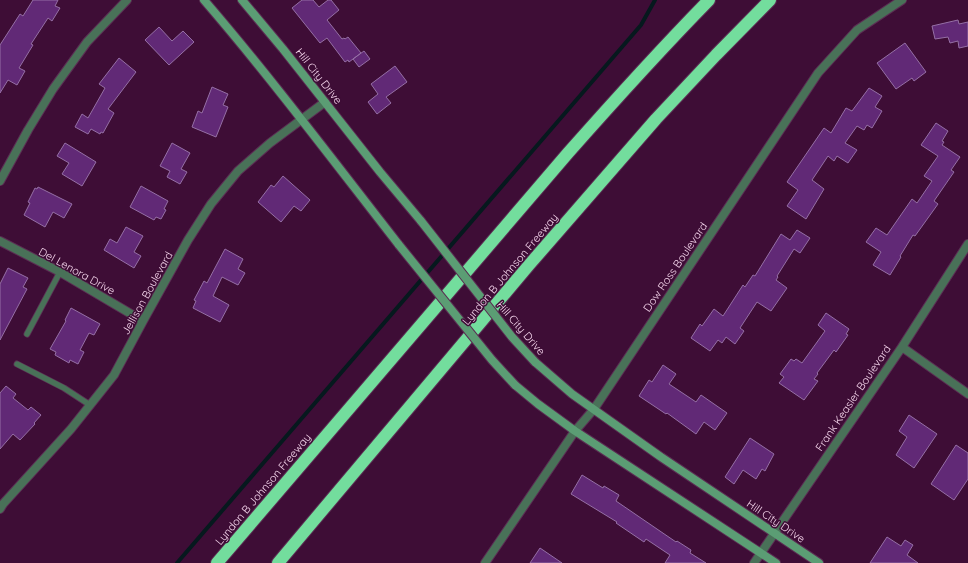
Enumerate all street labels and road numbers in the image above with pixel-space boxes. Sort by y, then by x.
street label: Hill City Drive [293,45,345,107]
street label: Lyndon B Johnson Freeway [459,210,561,328]
street label: Dow Ross Boulevard [640,220,710,314]
street label: Del Lenora Drive [36,244,118,298]
street label: Jellison Boulevard [118,249,176,337]
street label: Hill City Drive [494,298,548,358]
street label: Frank Keasler Boulevard [812,342,894,454]
street label: Lyndon B Johnson Freeway [212,430,314,548]
street label: Hill City Drive [744,496,808,546]

